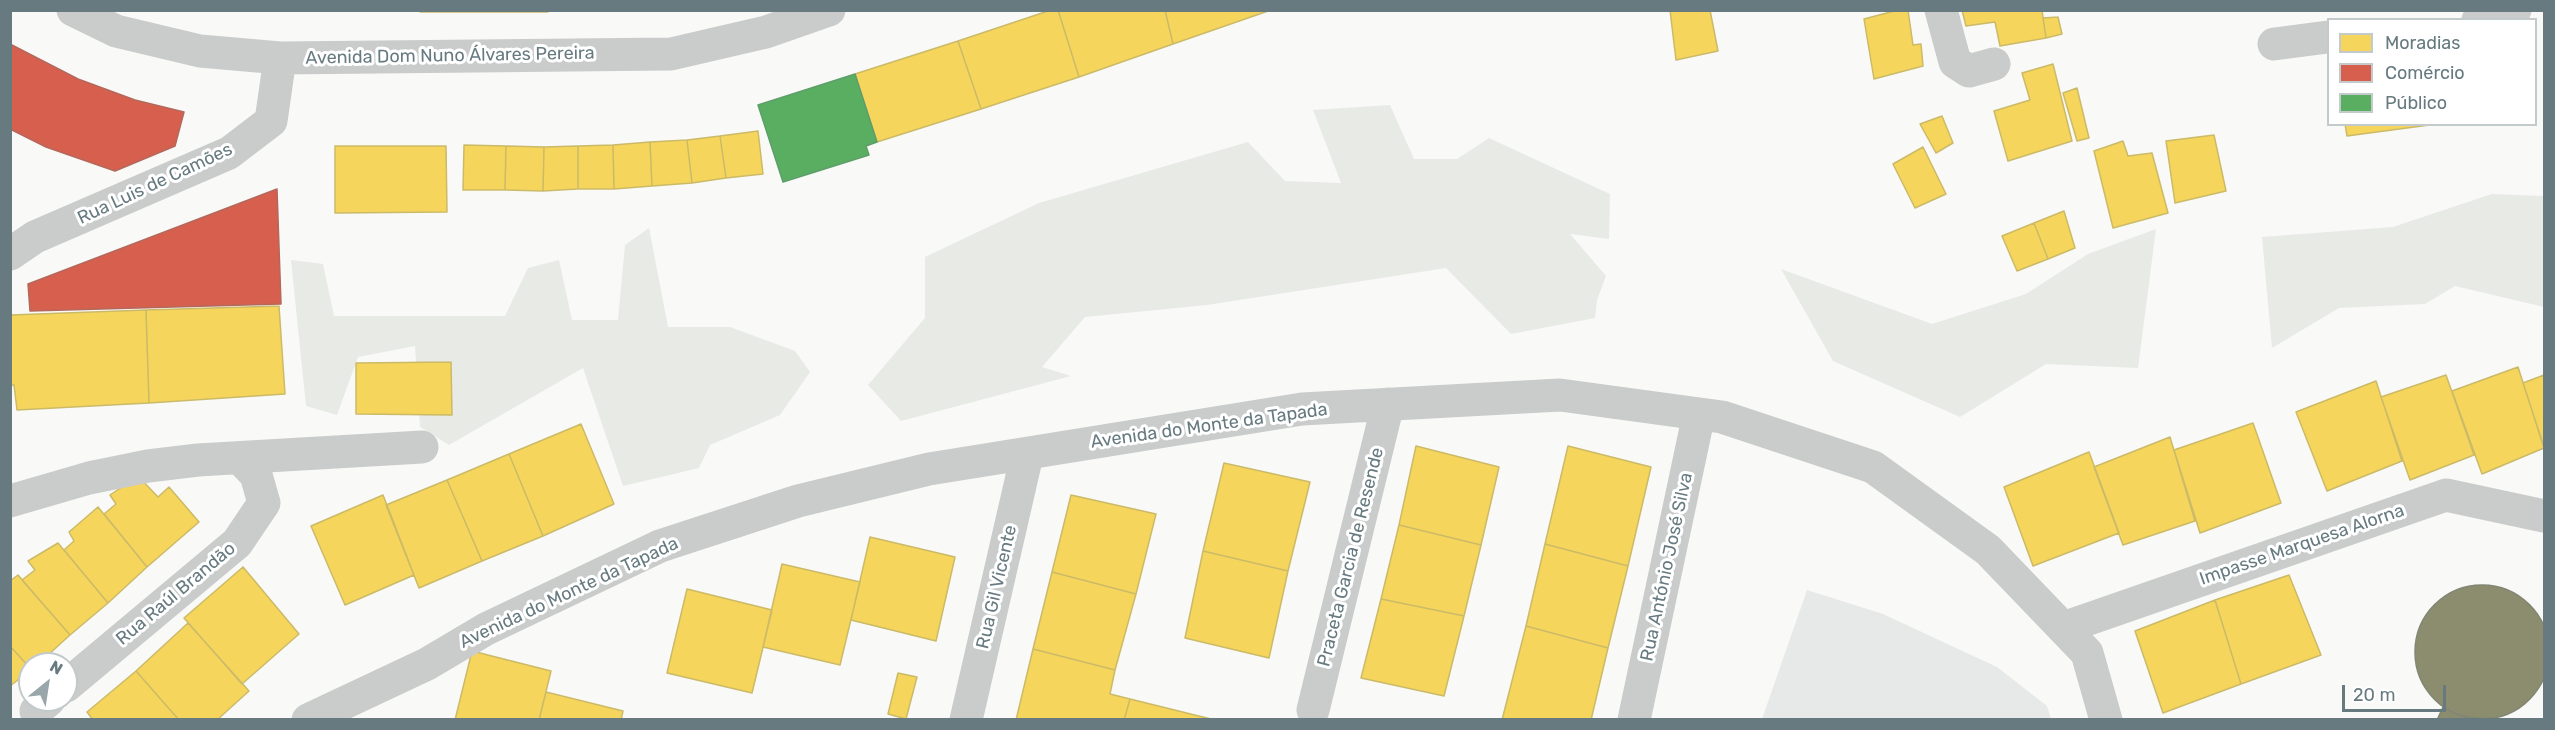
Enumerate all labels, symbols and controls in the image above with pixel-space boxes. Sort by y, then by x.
legend [2327,18,2537,126]
text: Moradias [2385,32,2460,54]
street label: Avenida Dom Nuno Álvares Pereira [305,43,595,69]
text: Comércio [2385,62,2465,84]
text: Público [2385,92,2447,114]
street label: Rua Luis de Camões [74,139,236,229]
street label: Avenida do Monte da Tapada [1089,399,1329,453]
street label: Praceta Garcia de Resende [1313,445,1389,669]
street label: Rua António José Silva [1636,471,1698,663]
street label: Impasse Marquesa Alorna [2197,500,2407,590]
street label: Rua Gil Vicente [972,523,1022,651]
street label: Avenida do Monte da Tapada [456,533,682,653]
street label: Rua Raúl Brandão [112,538,240,650]
north arrow [18,652,78,712]
text: N [47,657,66,679]
scale bar [2345,673,2448,711]
text: 20 m [2353,684,2395,706]

